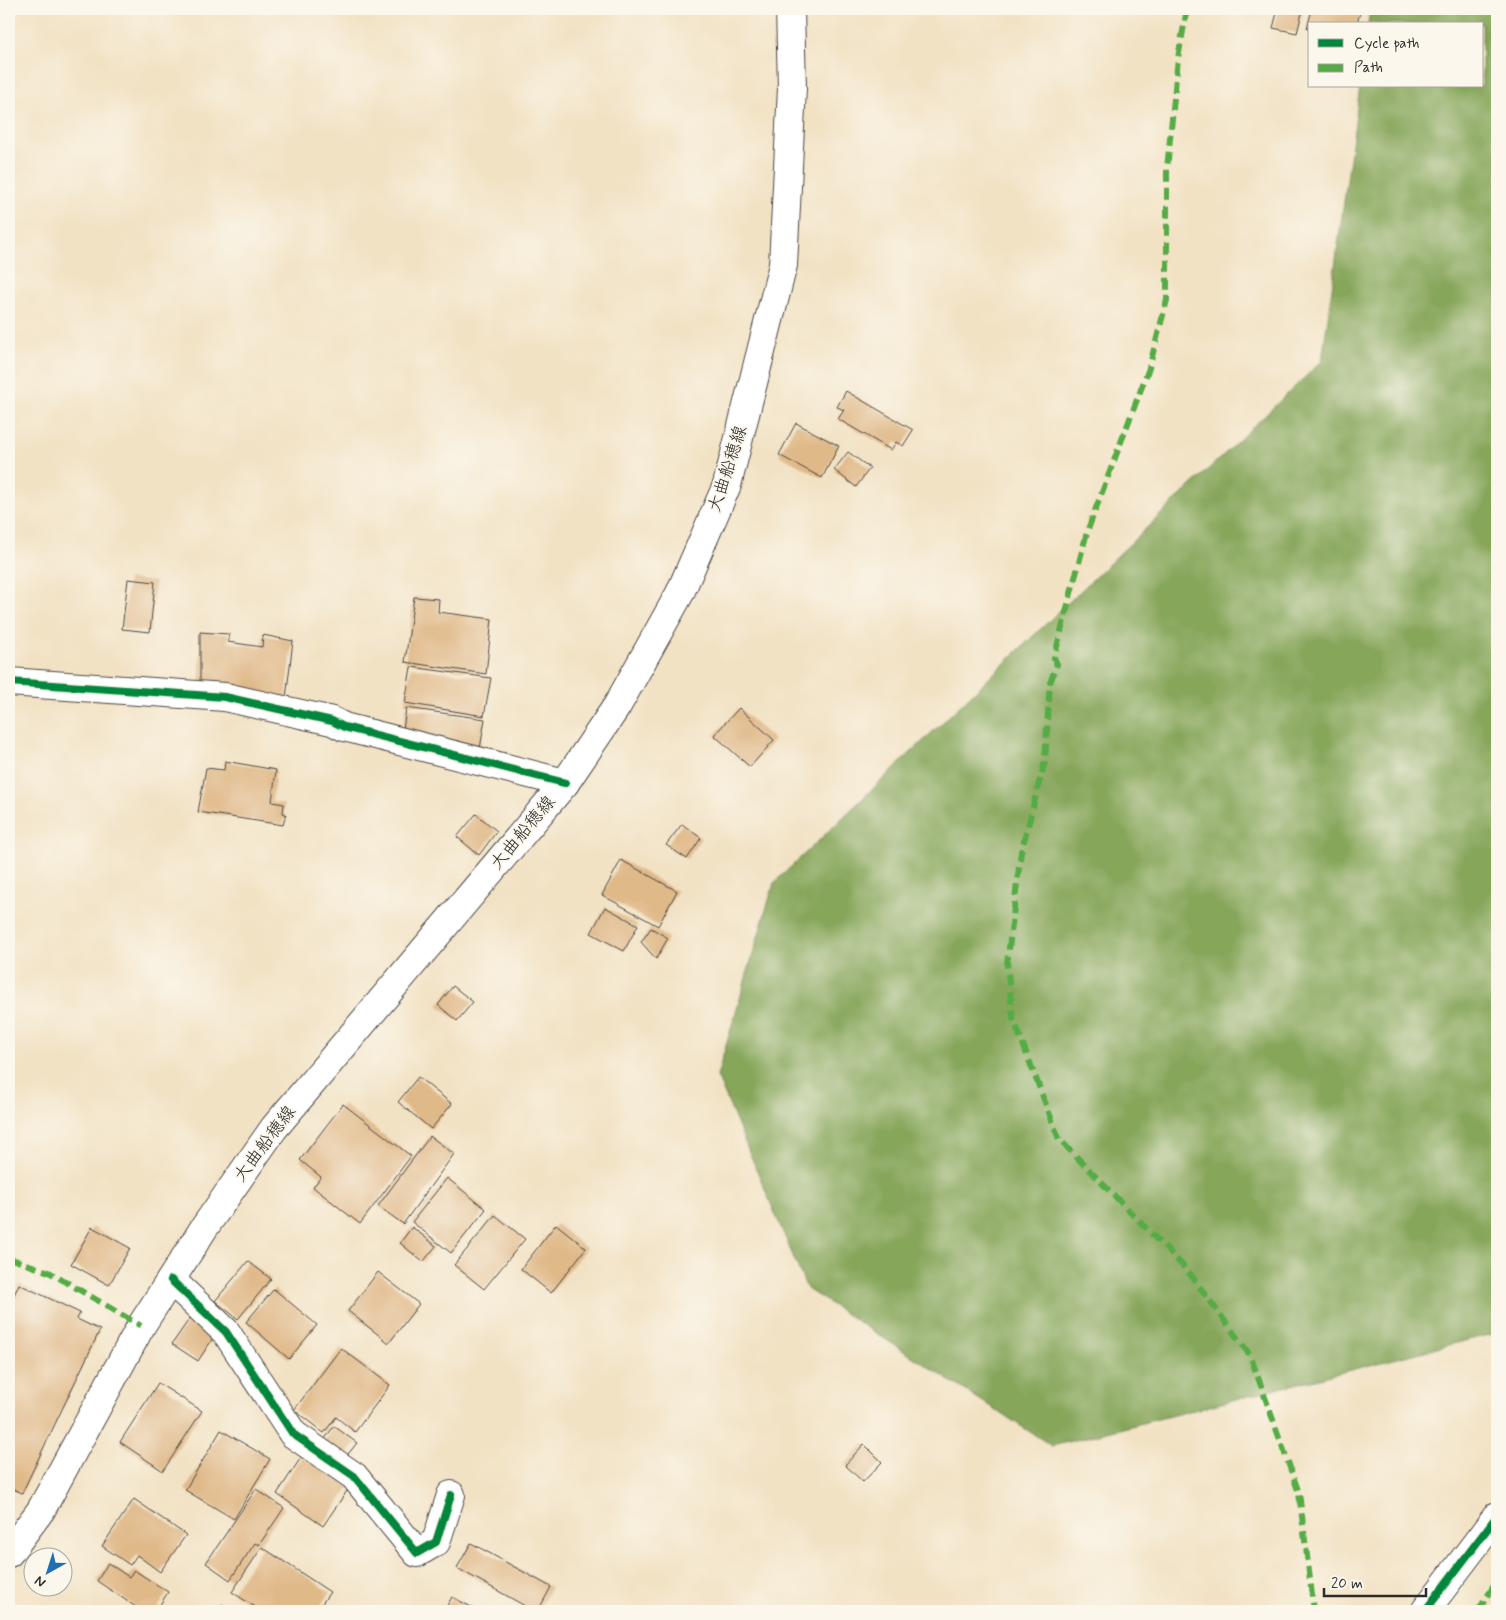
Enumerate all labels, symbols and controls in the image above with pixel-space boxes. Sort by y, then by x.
legend [1308,22,1484,88]
text: Cycle path [1354,34,1419,54]
text: Path [1354,58,1383,78]
street label: 大曲船穂線 [703,422,753,516]
street label: 大曲船穂線 [485,791,561,875]
street label: 大曲船穂線 [228,1101,302,1187]
north arrow [22,1548,72,1598]
scale bar [1324,1565,1426,1597]
text: N [31,1571,50,1591]
text: 20 m [1331,1574,1363,1594]

